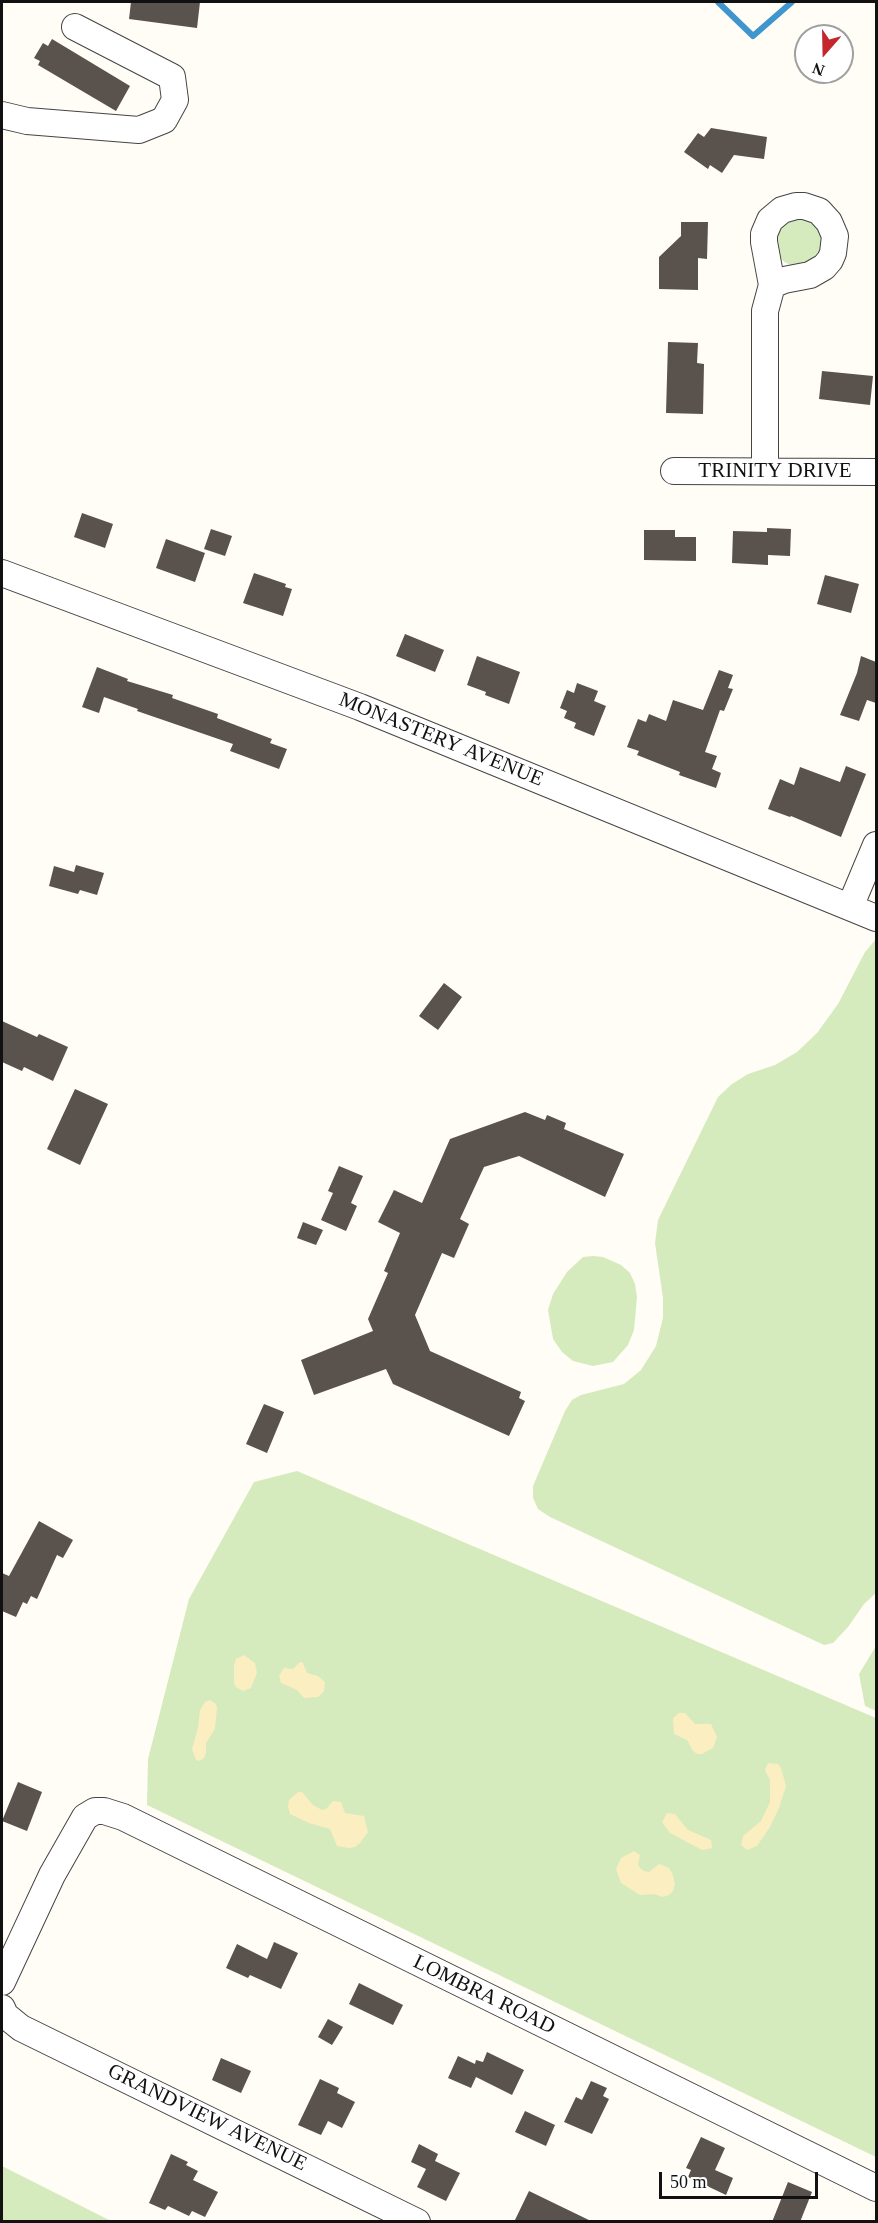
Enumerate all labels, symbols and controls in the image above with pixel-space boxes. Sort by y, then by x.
north arrow [794,24,854,84]
text: N [810,60,827,79]
street label: TRINITY DRIVE [698,458,852,484]
street label: MONASTERY AVENUE [335,687,547,793]
street label: LOMBRA ROAD [409,1950,559,2040]
street label: GRANDVIEW AVENUE [103,2059,311,2177]
scale bar [662,2160,821,2198]
text: 50 m [670,2172,707,2192]

